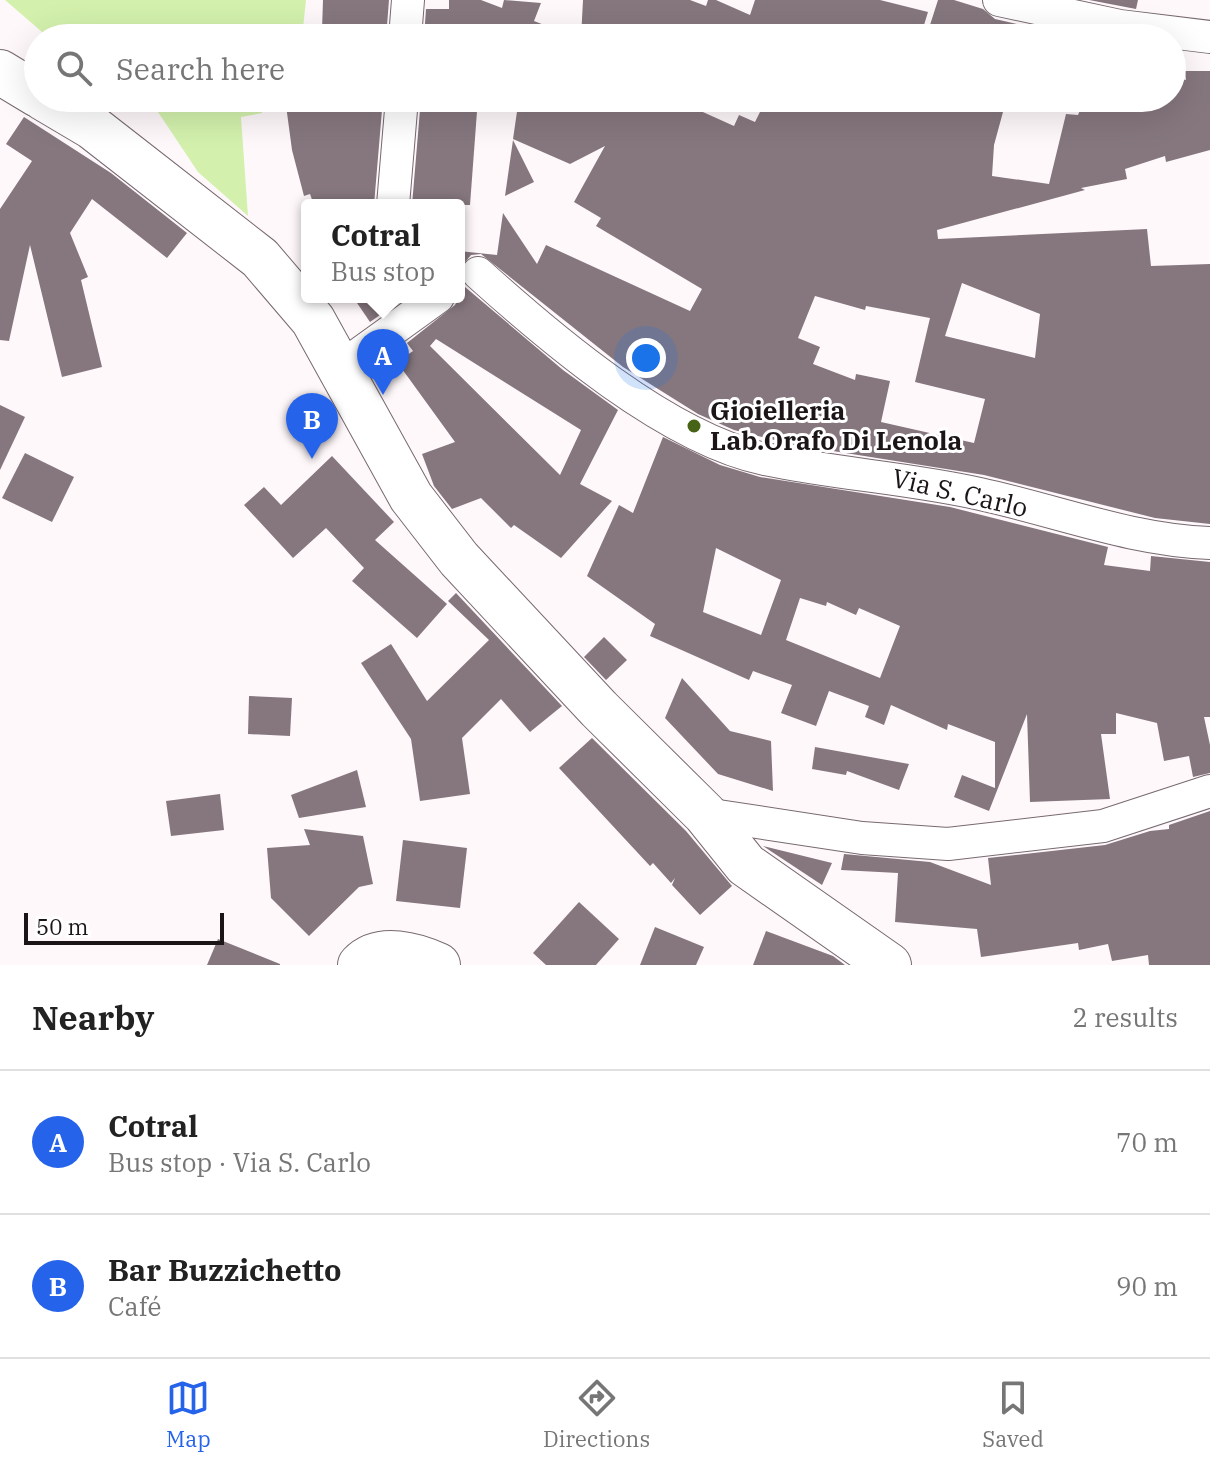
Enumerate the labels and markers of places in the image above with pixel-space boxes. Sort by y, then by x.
pin: A [357,329,409,395]
pin: B [286,393,338,459]
place label: Gioielleria Lab.Orafo Di Lenola [710,393,962,457]
marker: Gioielleria Lab.Orafo Di Lenola [685,417,703,435]

